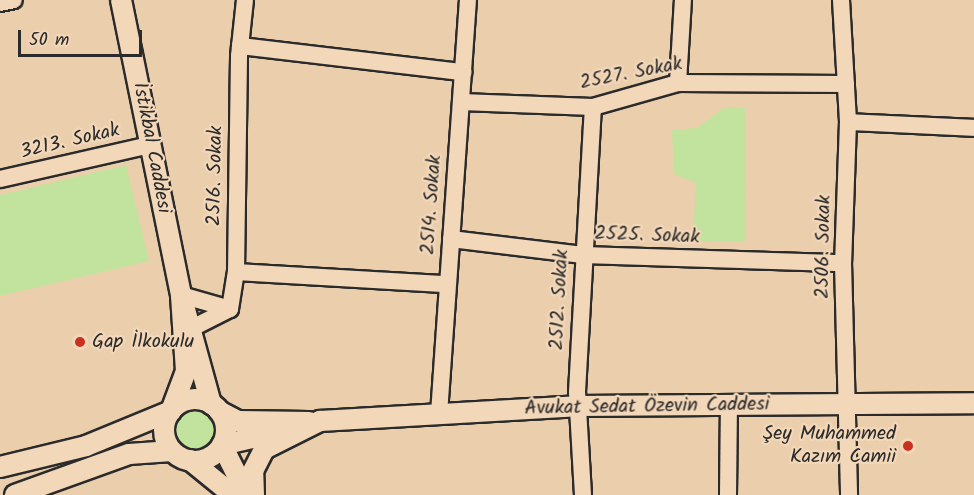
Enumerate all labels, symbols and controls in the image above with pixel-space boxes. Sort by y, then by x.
scale bar [21,18,146,56]
text: 50 m [29,26,69,55]
street label: 2527. Sokak [578,52,684,96]
street label: İstikbal Caddesi [127,80,175,216]
street label: 3213. Sokak [18,119,122,165]
street label: 2516. Sokak [203,126,229,226]
street label: 2514. Sokak [417,154,447,256]
street label: 2506. Sokak [811,195,837,299]
street label: 2525. Sokak [594,222,700,250]
street label: 2512. Sokak [545,249,575,351]
place label: Gap İlkokulu [92,330,194,354]
marker: Gap İlkokulu [73,335,87,349]
street label: Avukat Sedat Özevin Caddesi [524,393,770,421]
place label: Şey Muhammed Kazım Camii [763,422,896,469]
marker: Şey Muhammed Kazım Camii [901,439,915,453]

